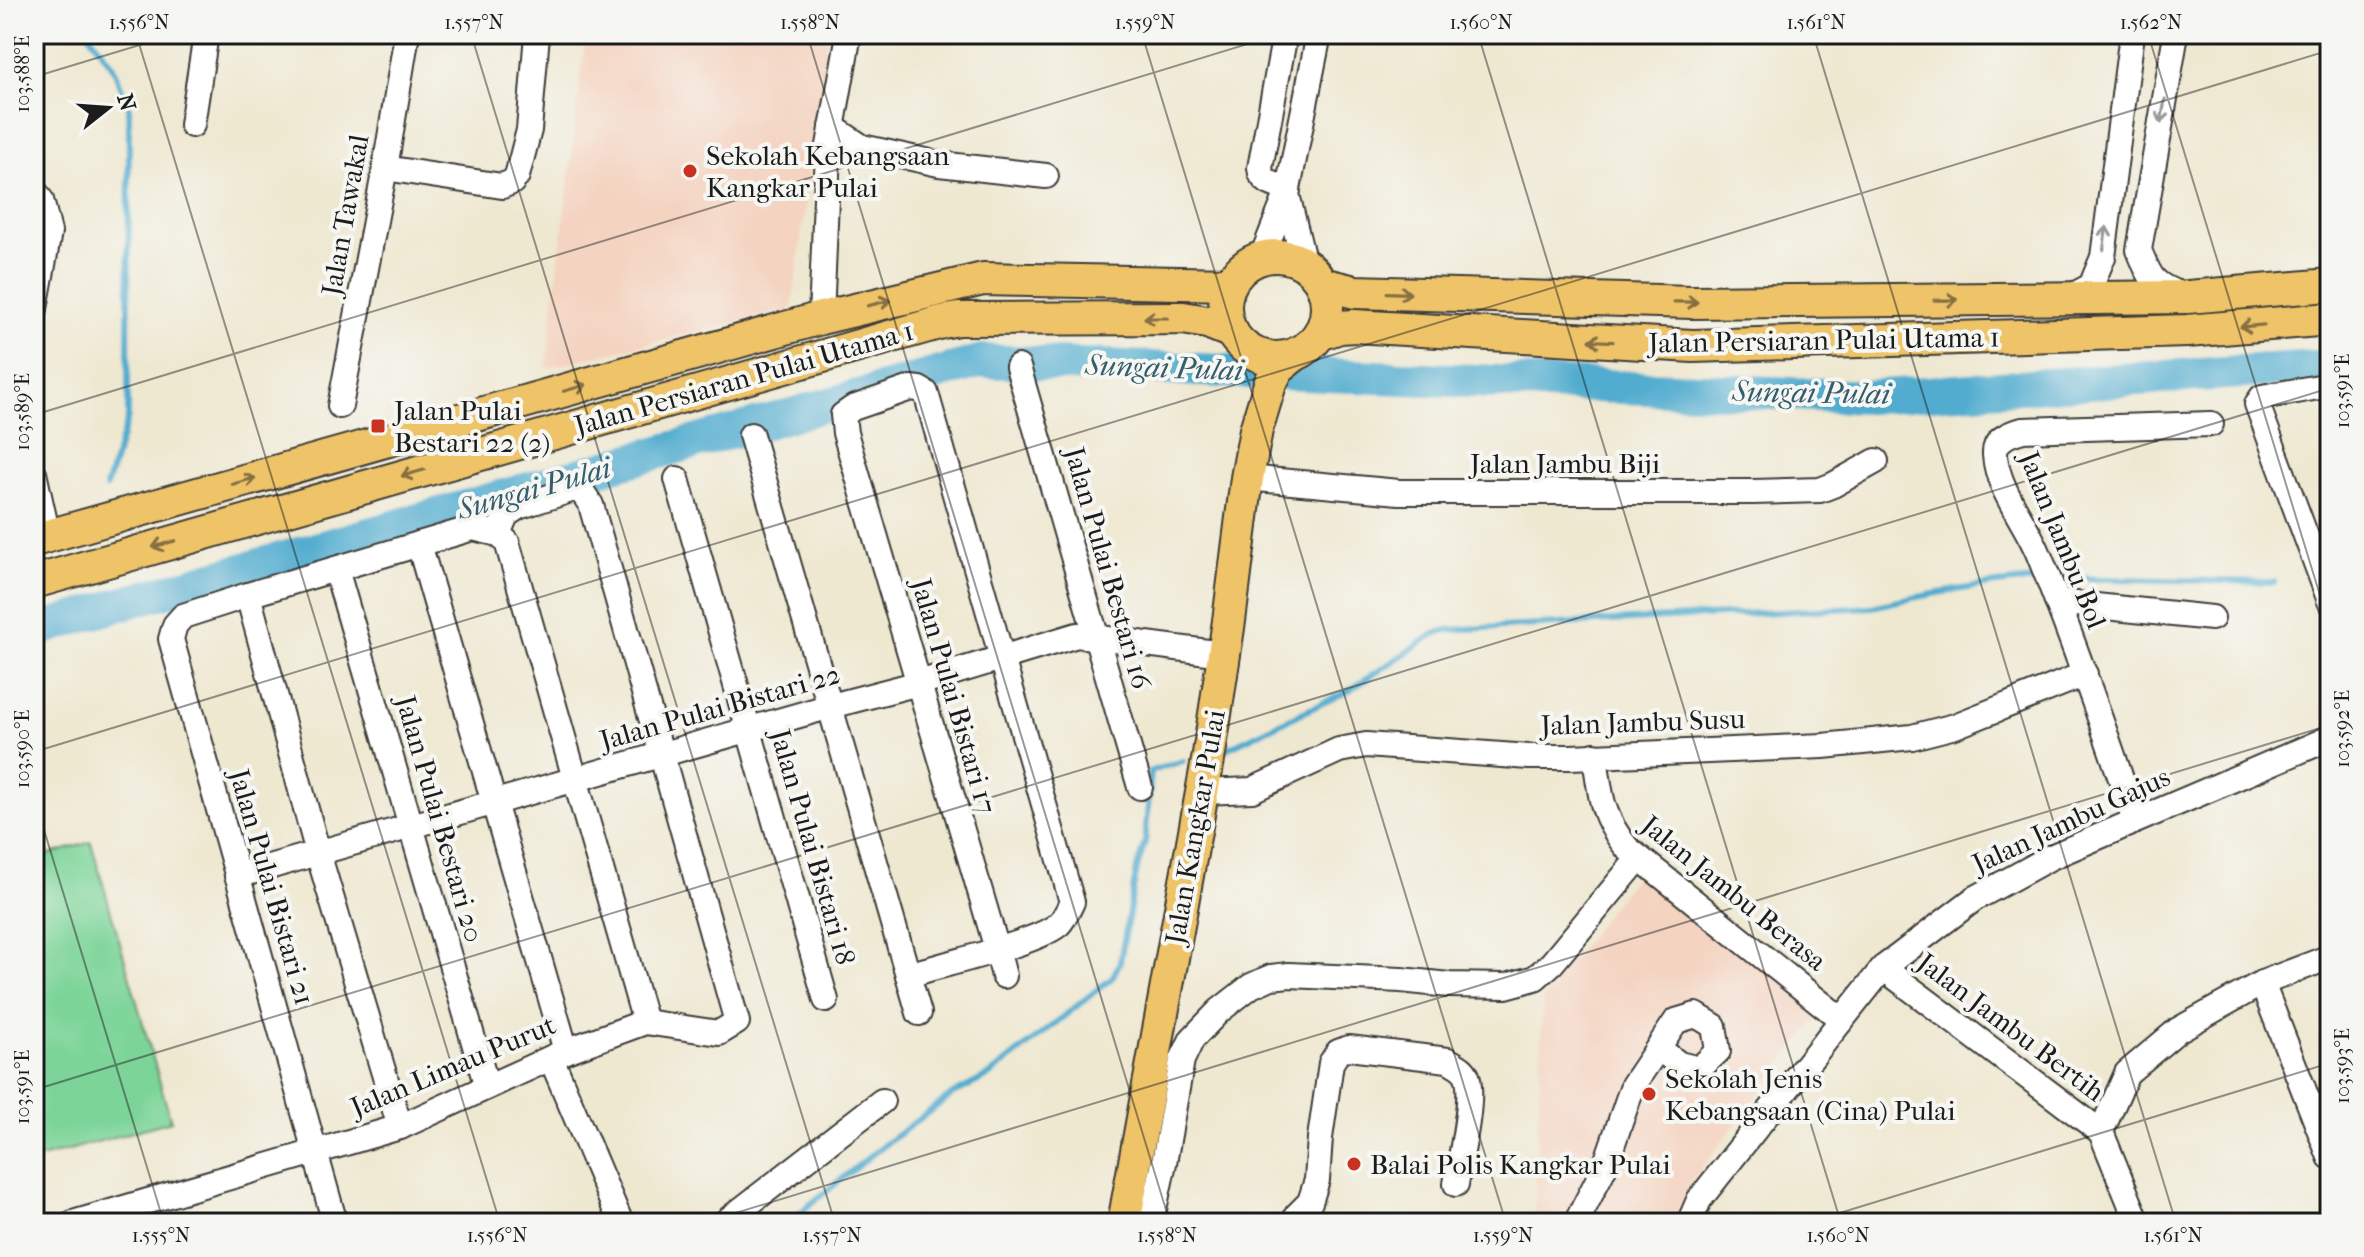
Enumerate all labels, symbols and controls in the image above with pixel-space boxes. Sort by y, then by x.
text: 1.556°N [109,11,169,34]
text: 1.557°N [444,11,504,34]
text: 1.558°N [780,11,840,34]
text: 1.559°N [1115,11,1175,34]
text: 1.560°N [1449,11,1513,34]
text: 1.561°N [1786,11,1846,34]
text: 1.562°N [2120,11,2182,34]
text: 103.588°E [11,35,34,113]
north arrow [68,68,148,148]
text: N [111,91,141,115]
one-way arrow [2154,98,2169,123]
street label: Jalan Tawakal [314,132,375,300]
place label: Sekolah Kebangsaan Kangkar Pulai [706,139,950,204]
marker: Sekolah Kebangsaan Kangkar Pulai [681,162,699,180]
one-way arrow [2098,225,2113,252]
one-way arrow [1385,286,1412,301]
one-way arrow [1932,292,1959,308]
one-way arrow [1672,294,1699,310]
one-way arrow [866,295,892,310]
one-way arrow [1143,310,1170,326]
street label: Jalan Persiaran Pulai Utama 1 [569,314,917,443]
one-way arrow [2239,318,2266,333]
street label: Jalan Persiaran Pulai Utama 1 [1646,320,2000,360]
one-way arrow [1588,333,1615,348]
water label: Sungai Pulai [1083,348,1246,388]
text: 103.591°E [2331,353,2354,429]
text: 103.589°E [11,373,34,451]
water label: Sungai Pulai [1731,374,1893,412]
one-way arrow [561,380,587,395]
place label: Jalan Pulai Bestari 22 (2) [392,394,550,459]
marker: Jalan Pulai Bestari 22 (2) [369,417,387,435]
street label: Jalan Pulai Bestari 16 [1057,441,1159,694]
street label: Jalan Jambu Bol [2012,445,2114,634]
street label: Jalan Jambu Biji [1468,447,1660,480]
water label: Sungai Pulai [452,450,617,528]
one-way arrow [401,466,427,481]
one-way arrow [230,473,256,488]
one-way arrow [151,538,177,553]
street label: Jalan Pulai Bistari 17 [904,573,1003,817]
street label: Jalan Pulai Bistari 22 [594,657,844,758]
street label: Jalan Pulai Bestari 20 [388,690,491,946]
text: 103.592°E [2331,690,2354,768]
street label: Jalan Jambu Susu [1538,702,1746,742]
street label: Jalan Kangkar Pulai [1158,707,1232,949]
text: 103.590°E [11,710,34,788]
street label: Jalan Pulai Bistari 18 [763,723,862,969]
street label: Jalan Jambu Gajus [1965,760,2175,881]
street label: Jalan Pulai Bistari 21 [222,763,321,1009]
street label: Jalan Jambu Berasa [1633,807,1834,978]
street label: Jalan Jambu Bertih [1909,945,2112,1108]
street label: Jalan Limau Purut [344,1008,560,1125]
text: 103.593°E [2331,1028,2354,1104]
text: 103.591°E [11,1049,34,1125]
place label: Sekolah Jenis Kebangsaan (Cina) Pulai [1665,1062,1955,1127]
marker: Sekolah Jenis Kebangsaan (Cina) Pulai [1640,1085,1658,1103]
place label: Balai Polis Kangkar Pulai [1370,1148,1670,1181]
marker: Balai Polis Kangkar Pulai [1345,1155,1363,1173]
text: 1.555°N [132,1224,190,1247]
text: 1.556°N [467,1224,527,1247]
text: 1.557°N [802,1224,862,1247]
text: 1.558°N [1137,1224,1197,1247]
text: 1.559°N [1473,1224,1533,1247]
text: 1.560°N [1806,1224,1870,1247]
text: 1.561°N [2143,1224,2203,1247]

